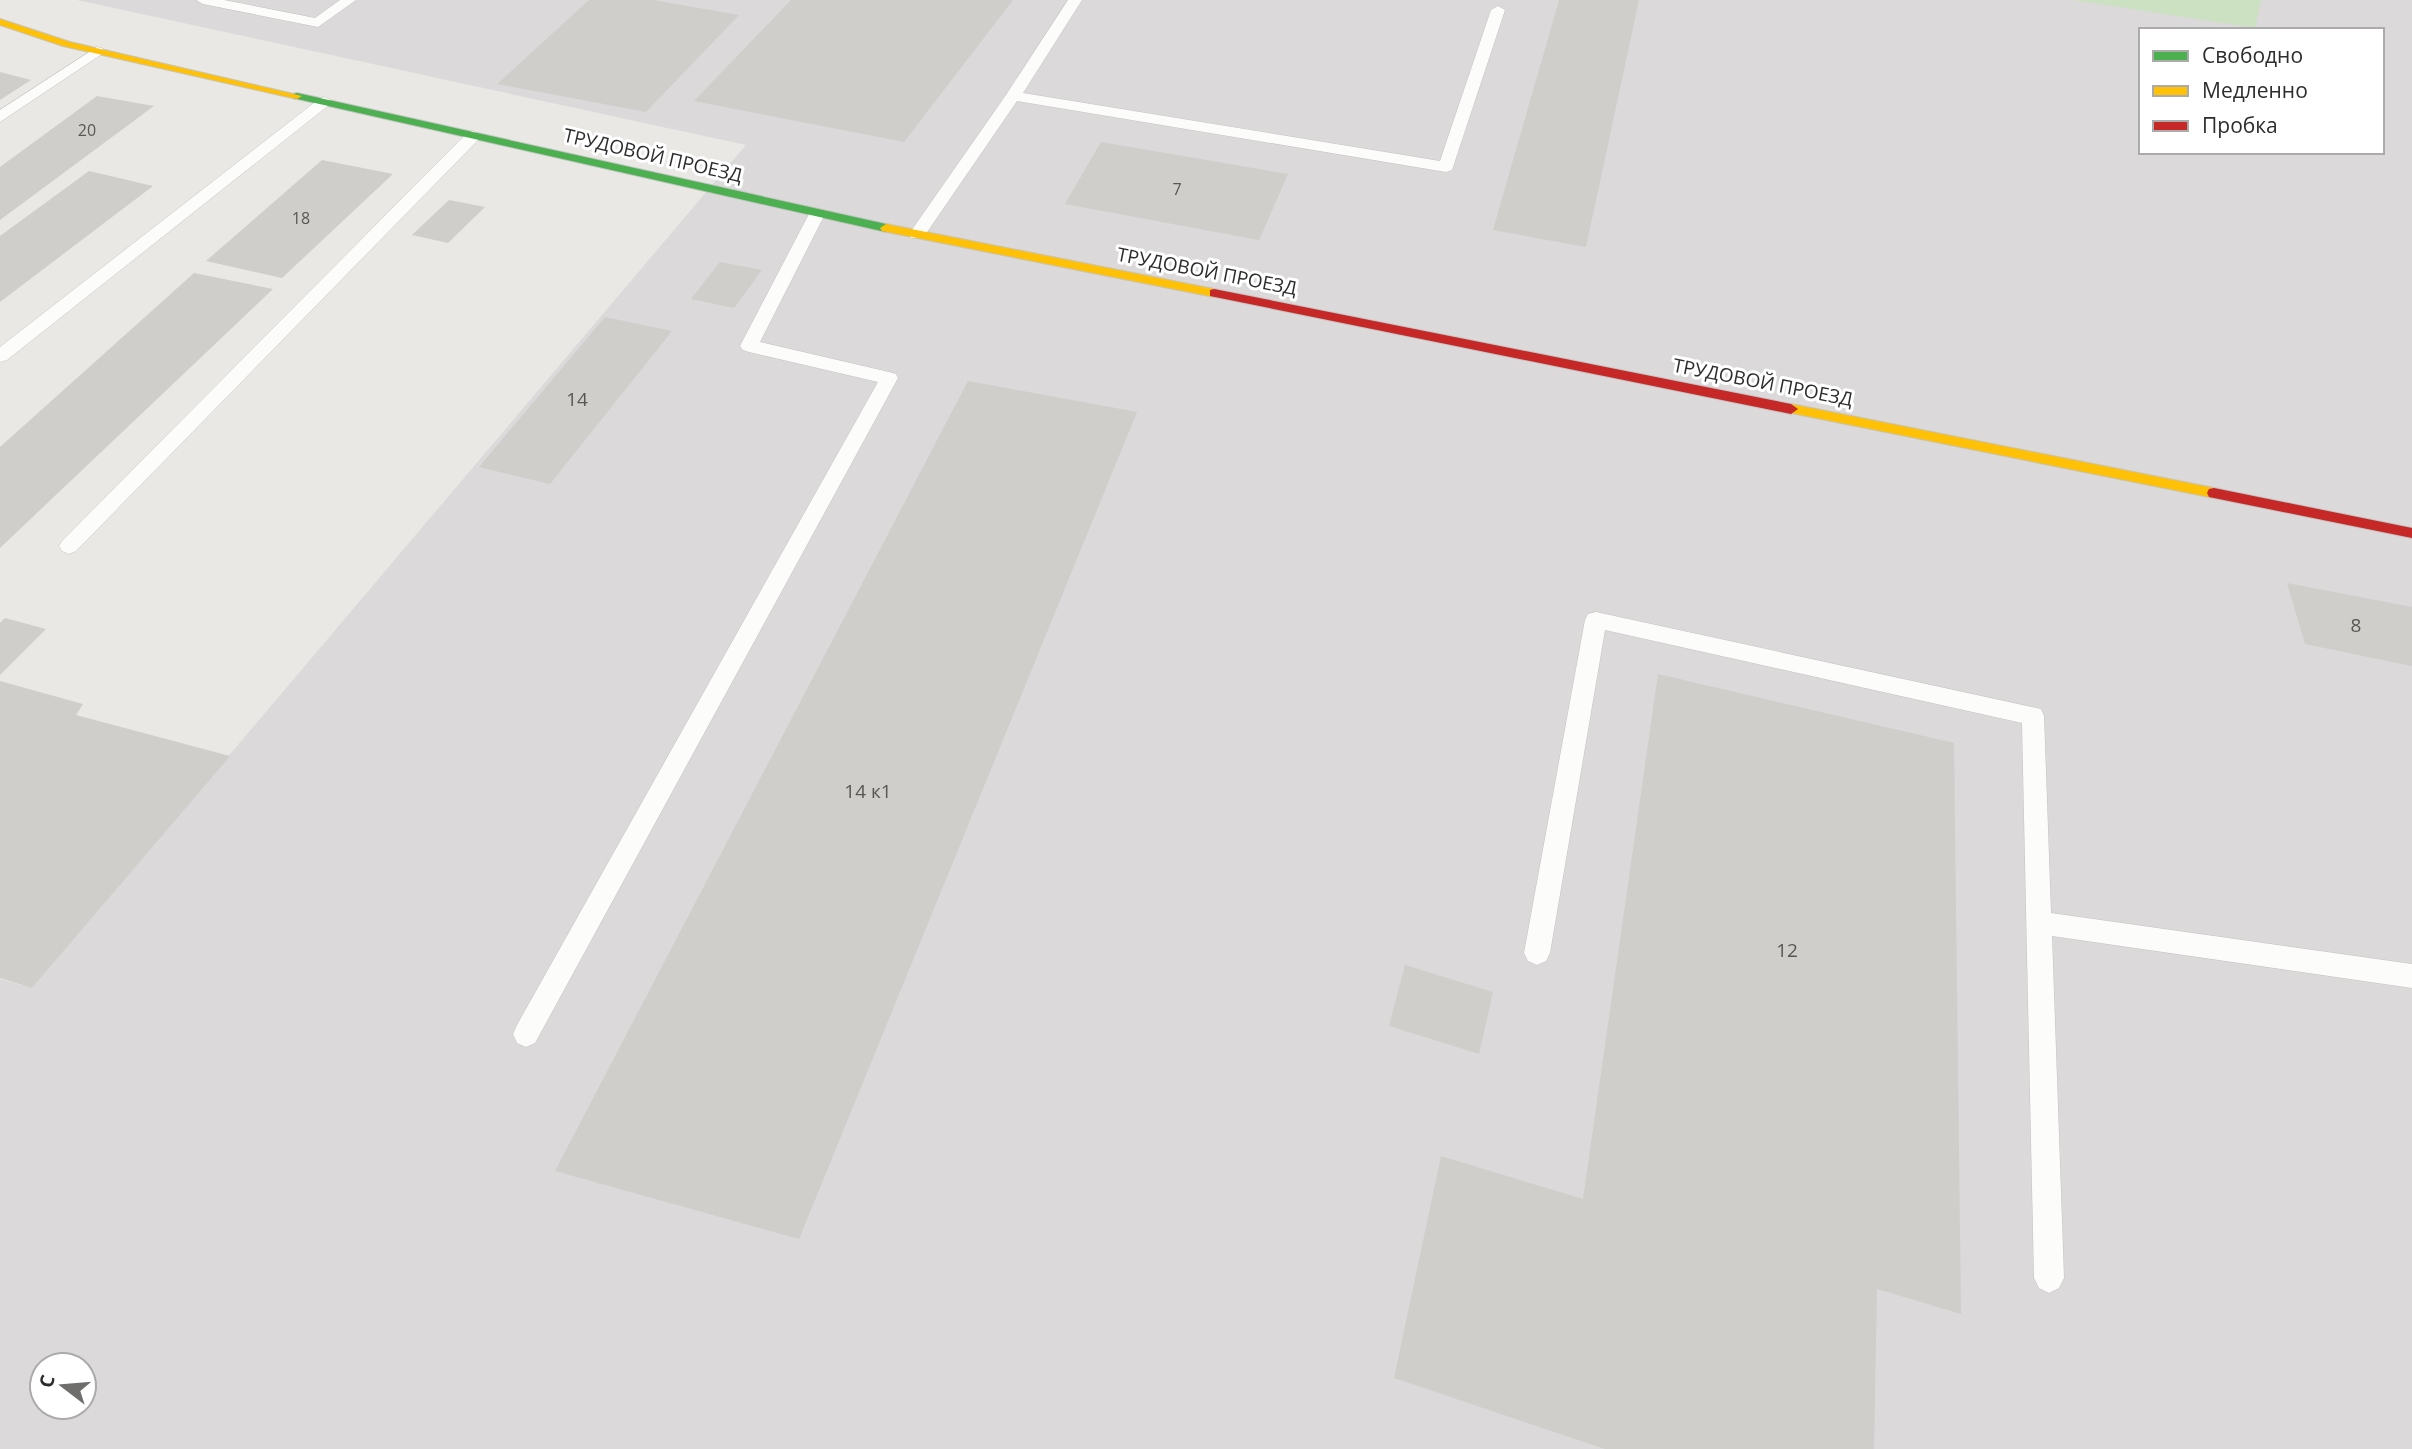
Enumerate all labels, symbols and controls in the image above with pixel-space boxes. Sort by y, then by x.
legend [2139,28,2384,154]
text: Свободно [2202,41,2303,69]
text: Медленно [2202,76,2308,104]
text: Пробка [2202,111,2278,139]
house number: 20 [78,119,96,141]
street label: ТРУДОВОЙ ПРОЕЗД [561,122,745,188]
house number: 7 [1172,178,1182,200]
house number: 18 [292,207,310,229]
street label: ТРУДОВОЙ ПРОЕЗД [1115,241,1299,301]
street label: ТРУДОВОЙ ПРОЕЗД [1671,352,1855,412]
house number: 14 [566,386,588,412]
house number: 8 [2351,612,2361,638]
house number: 14 к1 [844,778,892,804]
house number: 12 [1776,937,1798,963]
north arrow [28,1351,98,1421]
text: С [32,1372,61,1391]

